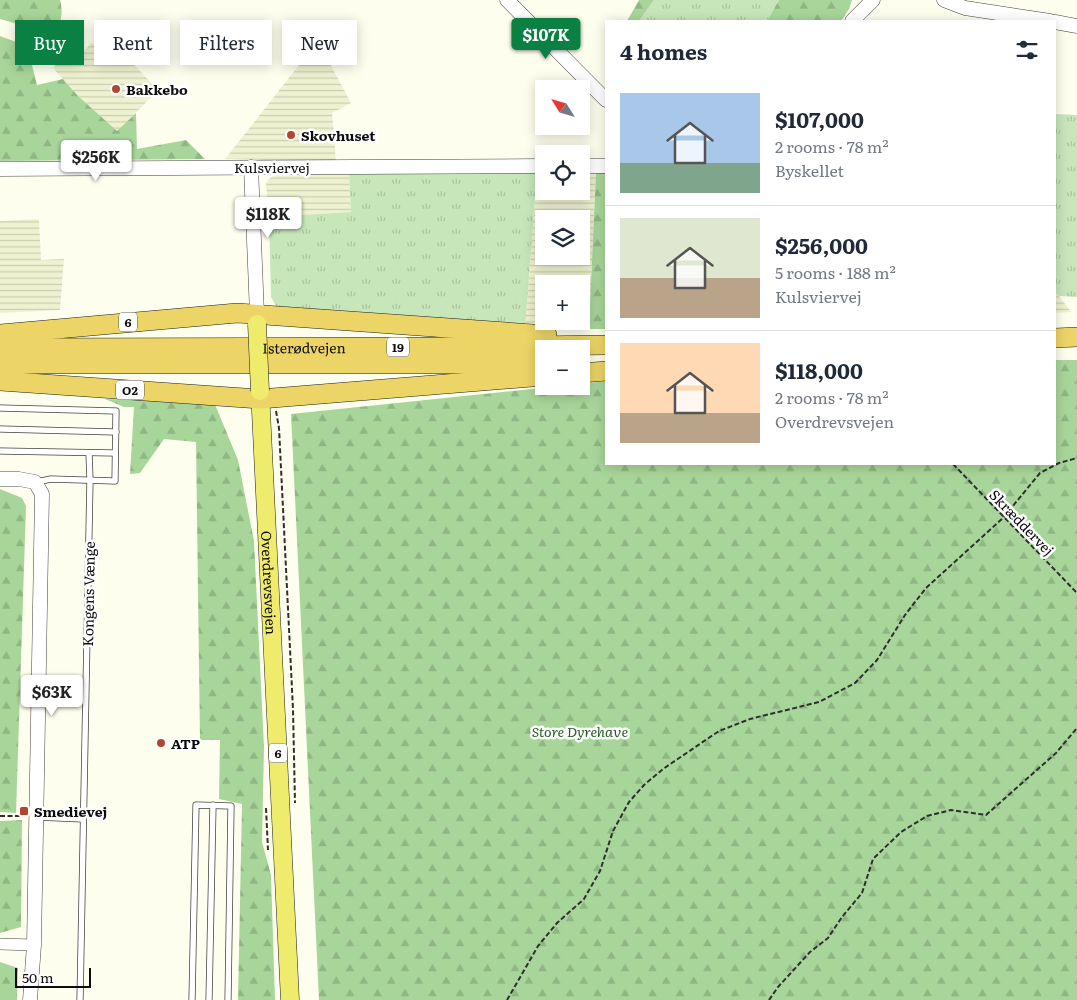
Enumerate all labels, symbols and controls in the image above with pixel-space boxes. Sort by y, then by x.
pin: $107K [511,18,581,60]
chip: Buy [15,20,84,65]
chip: Rent [94,20,170,65]
chip: Filters [180,20,272,65]
chip: New [282,20,357,65]
text: $107K [522,22,570,46]
text: 4 homes [620,35,707,66]
icon: filters [1013,36,1041,64]
place label: Bakkebo [126,79,188,99]
north arrow [535,80,590,135]
map controls [535,80,590,395]
marker: Bakkebo [110,83,122,95]
text: $107,000 [775,103,864,134]
icon: home [660,113,720,173]
place label: Skovhuset [301,125,376,145]
marker: Skovhuset [285,129,297,141]
text: 2 rooms · 78 m² [775,134,889,158]
pin: $256K [61,140,131,182]
text: $256K [72,144,120,168]
button: locate [535,145,590,200]
street label: Kulsviervej [234,157,310,177]
text: Byskellet [775,158,844,182]
pin: $118K [233,196,303,239]
text: $118K [246,201,290,225]
button: layers [535,210,590,265]
text: $256,000 [775,229,868,260]
icon: home [660,238,720,298]
text: 5 rooms · 188 m² [775,260,896,284]
button: + [535,275,590,330]
text: Kulsviervej [775,284,862,308]
road number: 6 [119,313,137,332]
street label: Isterødvejen [262,337,346,357]
road number: 19 [387,338,409,357]
button: − [535,340,590,395]
text: $118,000 [775,354,863,385]
icon: home [660,363,720,423]
road number: O2 [116,380,144,400]
text: 2 rooms · 78 m² [775,385,889,409]
text: Overdrevsvejen [775,409,894,433]
street label: Skræddervej [985,485,1059,559]
street label: Overdrevsvejen [257,530,282,635]
street label: Kongens Vænge [77,541,99,647]
pin: $63K [22,674,82,717]
text: $63K [32,679,72,703]
park label: Store Dyrehave [532,721,628,741]
place label: ATP [171,733,200,753]
marker: ATP [155,737,167,749]
road number: 6 [269,744,287,762]
place label: Smedievej [34,801,107,821]
marker: Smedievej [18,805,30,817]
scale bar [15,965,91,988]
text: 50 m [22,967,54,987]

